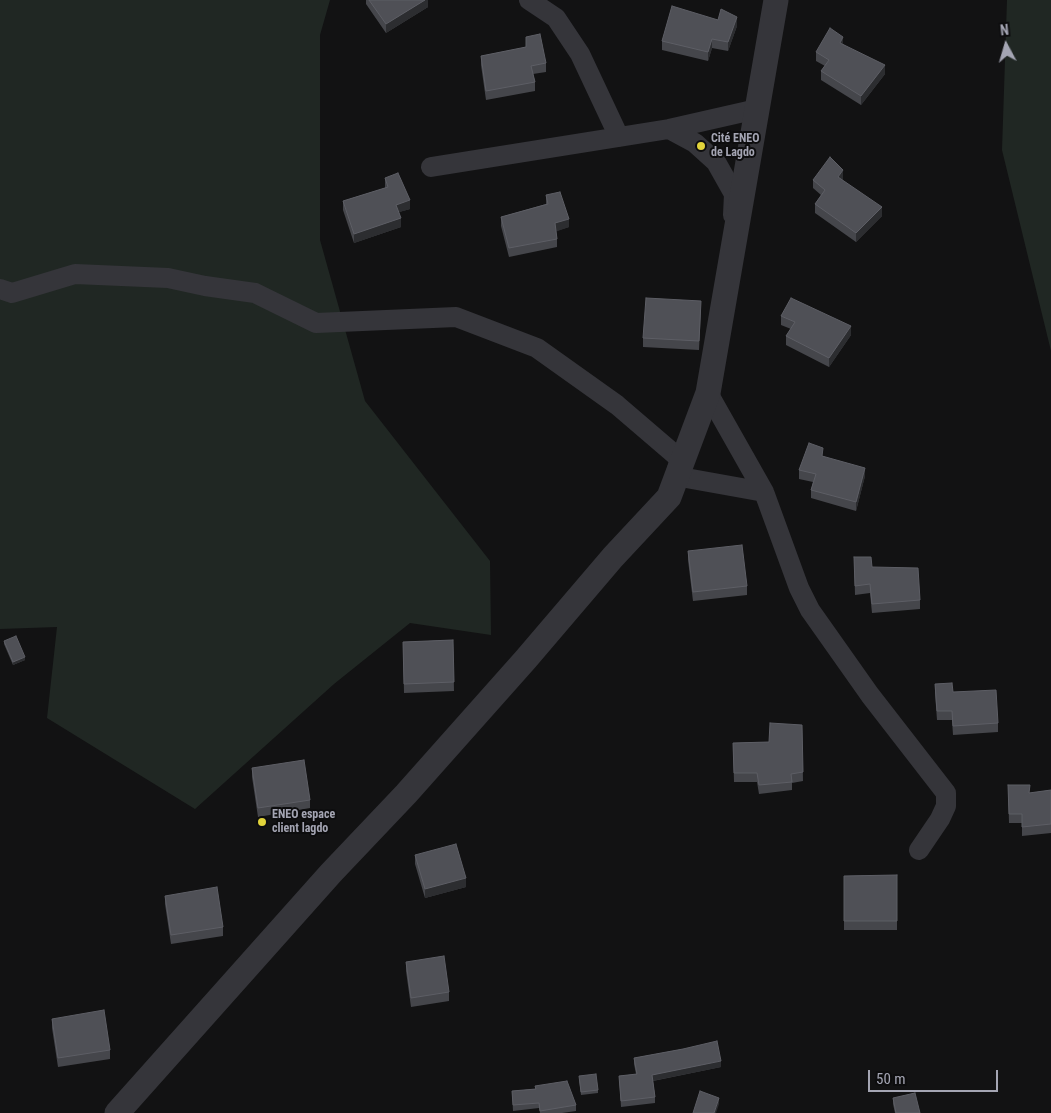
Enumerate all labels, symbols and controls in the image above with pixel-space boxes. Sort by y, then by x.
north arrow [981,20,1031,70]
text: N [999,22,1010,38]
place label: Cité ENEO de Lagdo [711,132,759,160]
marker: Cité ENEO de Lagdo [695,140,707,152]
place label: ENEO espace client lagdo [272,808,335,836]
marker: ENEO espace client lagdo [256,816,268,828]
scale bar [871,1060,1001,1092]
text: 50 m [876,1070,906,1088]

